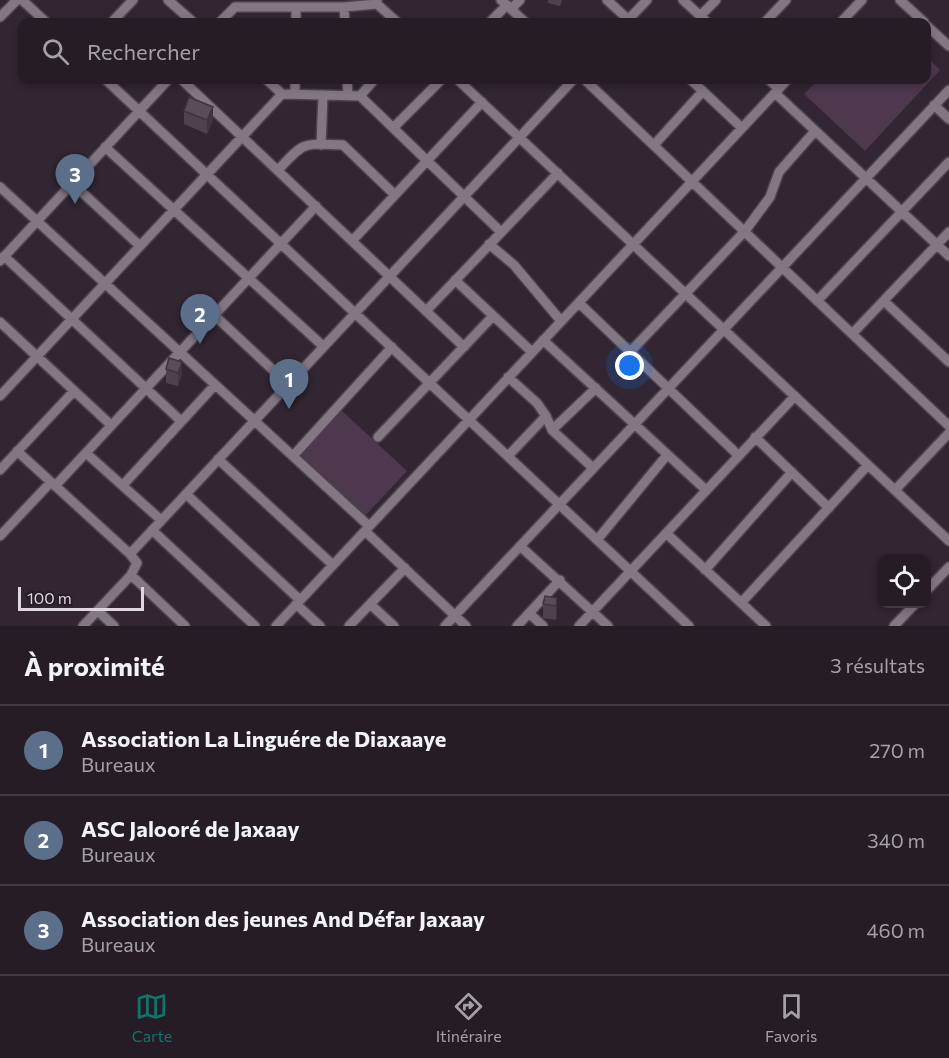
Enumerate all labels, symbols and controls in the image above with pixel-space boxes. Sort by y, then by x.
search box [18,18,931,84]
icon: search [39,35,72,68]
text: Rechercher [87,38,200,65]
pin: 3 [56,154,94,204]
pin: 2 [180,294,220,344]
your location [615,351,644,380]
pin: 1 [270,360,308,409]
map controls [877,554,931,608]
button: locate [877,554,931,608]
scale bar [18,584,144,612]
text: 100 m [27,588,72,607]
text: À proximité [24,650,165,681]
text: 3 résultats [830,653,925,677]
text: Association La Linguére de Diaxaaye [81,725,446,752]
text: 1 [39,738,48,762]
text: 270 m [869,738,925,762]
text: Bureaux [81,752,156,776]
text: ASC Jalooré de Jaxaay [81,815,299,842]
text: 2 [38,828,49,852]
text: 340 m [867,828,925,852]
text: Bureaux [81,842,156,866]
text: Association des jeunes And Défar Jaxaay [81,905,485,932]
text: 3 [38,918,49,942]
text: 460 m [867,918,925,942]
text: Bureaux [81,932,156,956]
tab: Carte [132,990,172,1045]
tab: Itinéraire [436,990,502,1045]
tab: Favoris [765,990,817,1045]

